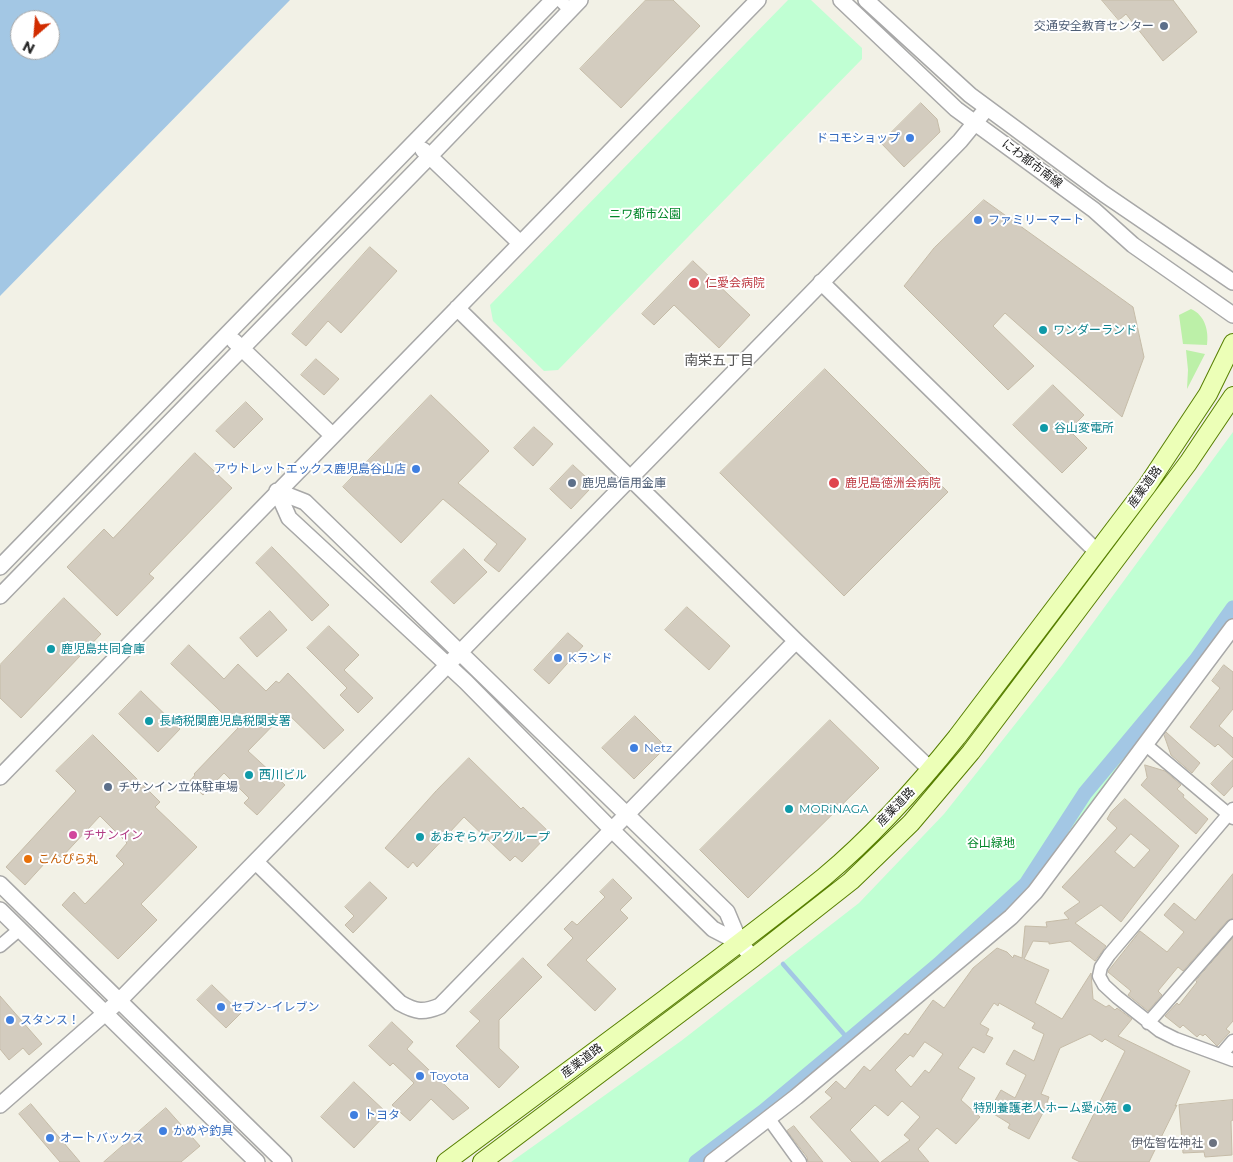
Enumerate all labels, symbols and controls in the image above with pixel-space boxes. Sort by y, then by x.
north arrow [10,10,60,60]
place label: 交通安全教育センター [1034,19,1154,33]
marker: 交通安全教育センター [1158,20,1170,32]
text: N [20,37,38,58]
place label: ドコモショップ [816,131,900,145]
marker: ドコモショップ [904,132,916,144]
street label: にわ都市南線 [999,137,1065,191]
park label: ニワ都市公園 [609,207,681,221]
place label: ファミリーマート [988,213,1084,227]
marker: ファミリーマート [972,214,984,226]
marker: 仁愛会病院 [687,276,701,290]
place label: 仁愛会病院 [705,276,765,290]
place label: ワンダーランド [1053,323,1137,337]
marker: ワンダーランド [1037,324,1049,336]
district label: 南栄五丁目 [684,353,754,369]
place label: 谷山変電所 [1054,421,1114,435]
marker: 谷山変電所 [1038,422,1050,434]
place label: アウトレットエックス鹿児島谷山店 [214,462,406,476]
marker: アウトレットエックス鹿児島谷山店 [410,463,422,475]
street label: 産業道路 [1125,463,1165,511]
place label: 鹿児島信用金庫 [582,476,666,490]
marker: 鹿児島徳洲会病院 [827,476,841,490]
place label: 鹿児島徳洲会病院 [845,476,941,490]
marker: 鹿児島信用金庫 [566,477,578,489]
place label: 鹿児島共同倉庫 [61,642,145,656]
marker: 鹿児島共同倉庫 [45,643,57,655]
place label: Kランド [568,651,613,665]
marker: Kランド [552,652,564,664]
place label: 長崎税関鹿児島税関支署 [159,714,291,728]
marker: 長崎税関鹿児島税関支署 [143,715,155,727]
place label: Netz [644,741,672,755]
marker: Netz [628,742,640,754]
place label: 西川ビル [259,768,307,782]
marker: 西川ビル [243,769,255,781]
place label: チサンイン立体駐車場 [118,780,238,794]
marker: チサンイン立体駐車場 [102,781,114,793]
street label: 産業道路 [874,785,918,829]
place label: MORiNAGA [799,802,869,816]
marker: MORiNAGA [783,803,795,815]
place label: チサンイン [83,828,143,842]
marker: チサンイン [67,829,79,841]
place label: あおぞらケアグループ [430,830,550,844]
marker: あおぞらケアグループ [414,831,426,843]
park label: 谷山緑地 [967,836,1015,850]
place label: こんぴら丸 [38,852,98,866]
marker: こんぴら丸 [22,853,34,865]
place label: セブン-イレブン [231,1000,320,1014]
marker: セブン-イレブン [215,1001,227,1013]
place label: スタンス！ [20,1013,80,1027]
marker: スタンス！ [4,1014,16,1026]
street label: 産業道路 [558,1041,606,1081]
place label: Toyota [430,1069,469,1083]
marker: Toyota [414,1070,426,1082]
place label: 特別養護老人ホーム愛心苑 [973,1101,1117,1115]
marker: 特別養護老人ホーム愛心苑 [1121,1102,1133,1114]
place label: トヨタ [364,1108,400,1122]
marker: トヨタ [348,1109,360,1121]
place label: かめや釣具 [173,1124,233,1138]
marker: かめや釣具 [157,1125,169,1137]
place label: オートバックス [60,1131,144,1145]
marker: オートバックス [44,1132,56,1144]
place label: 伊佐智佐神社 [1131,1136,1203,1150]
marker: 伊佐智佐神社 [1207,1137,1219,1149]

